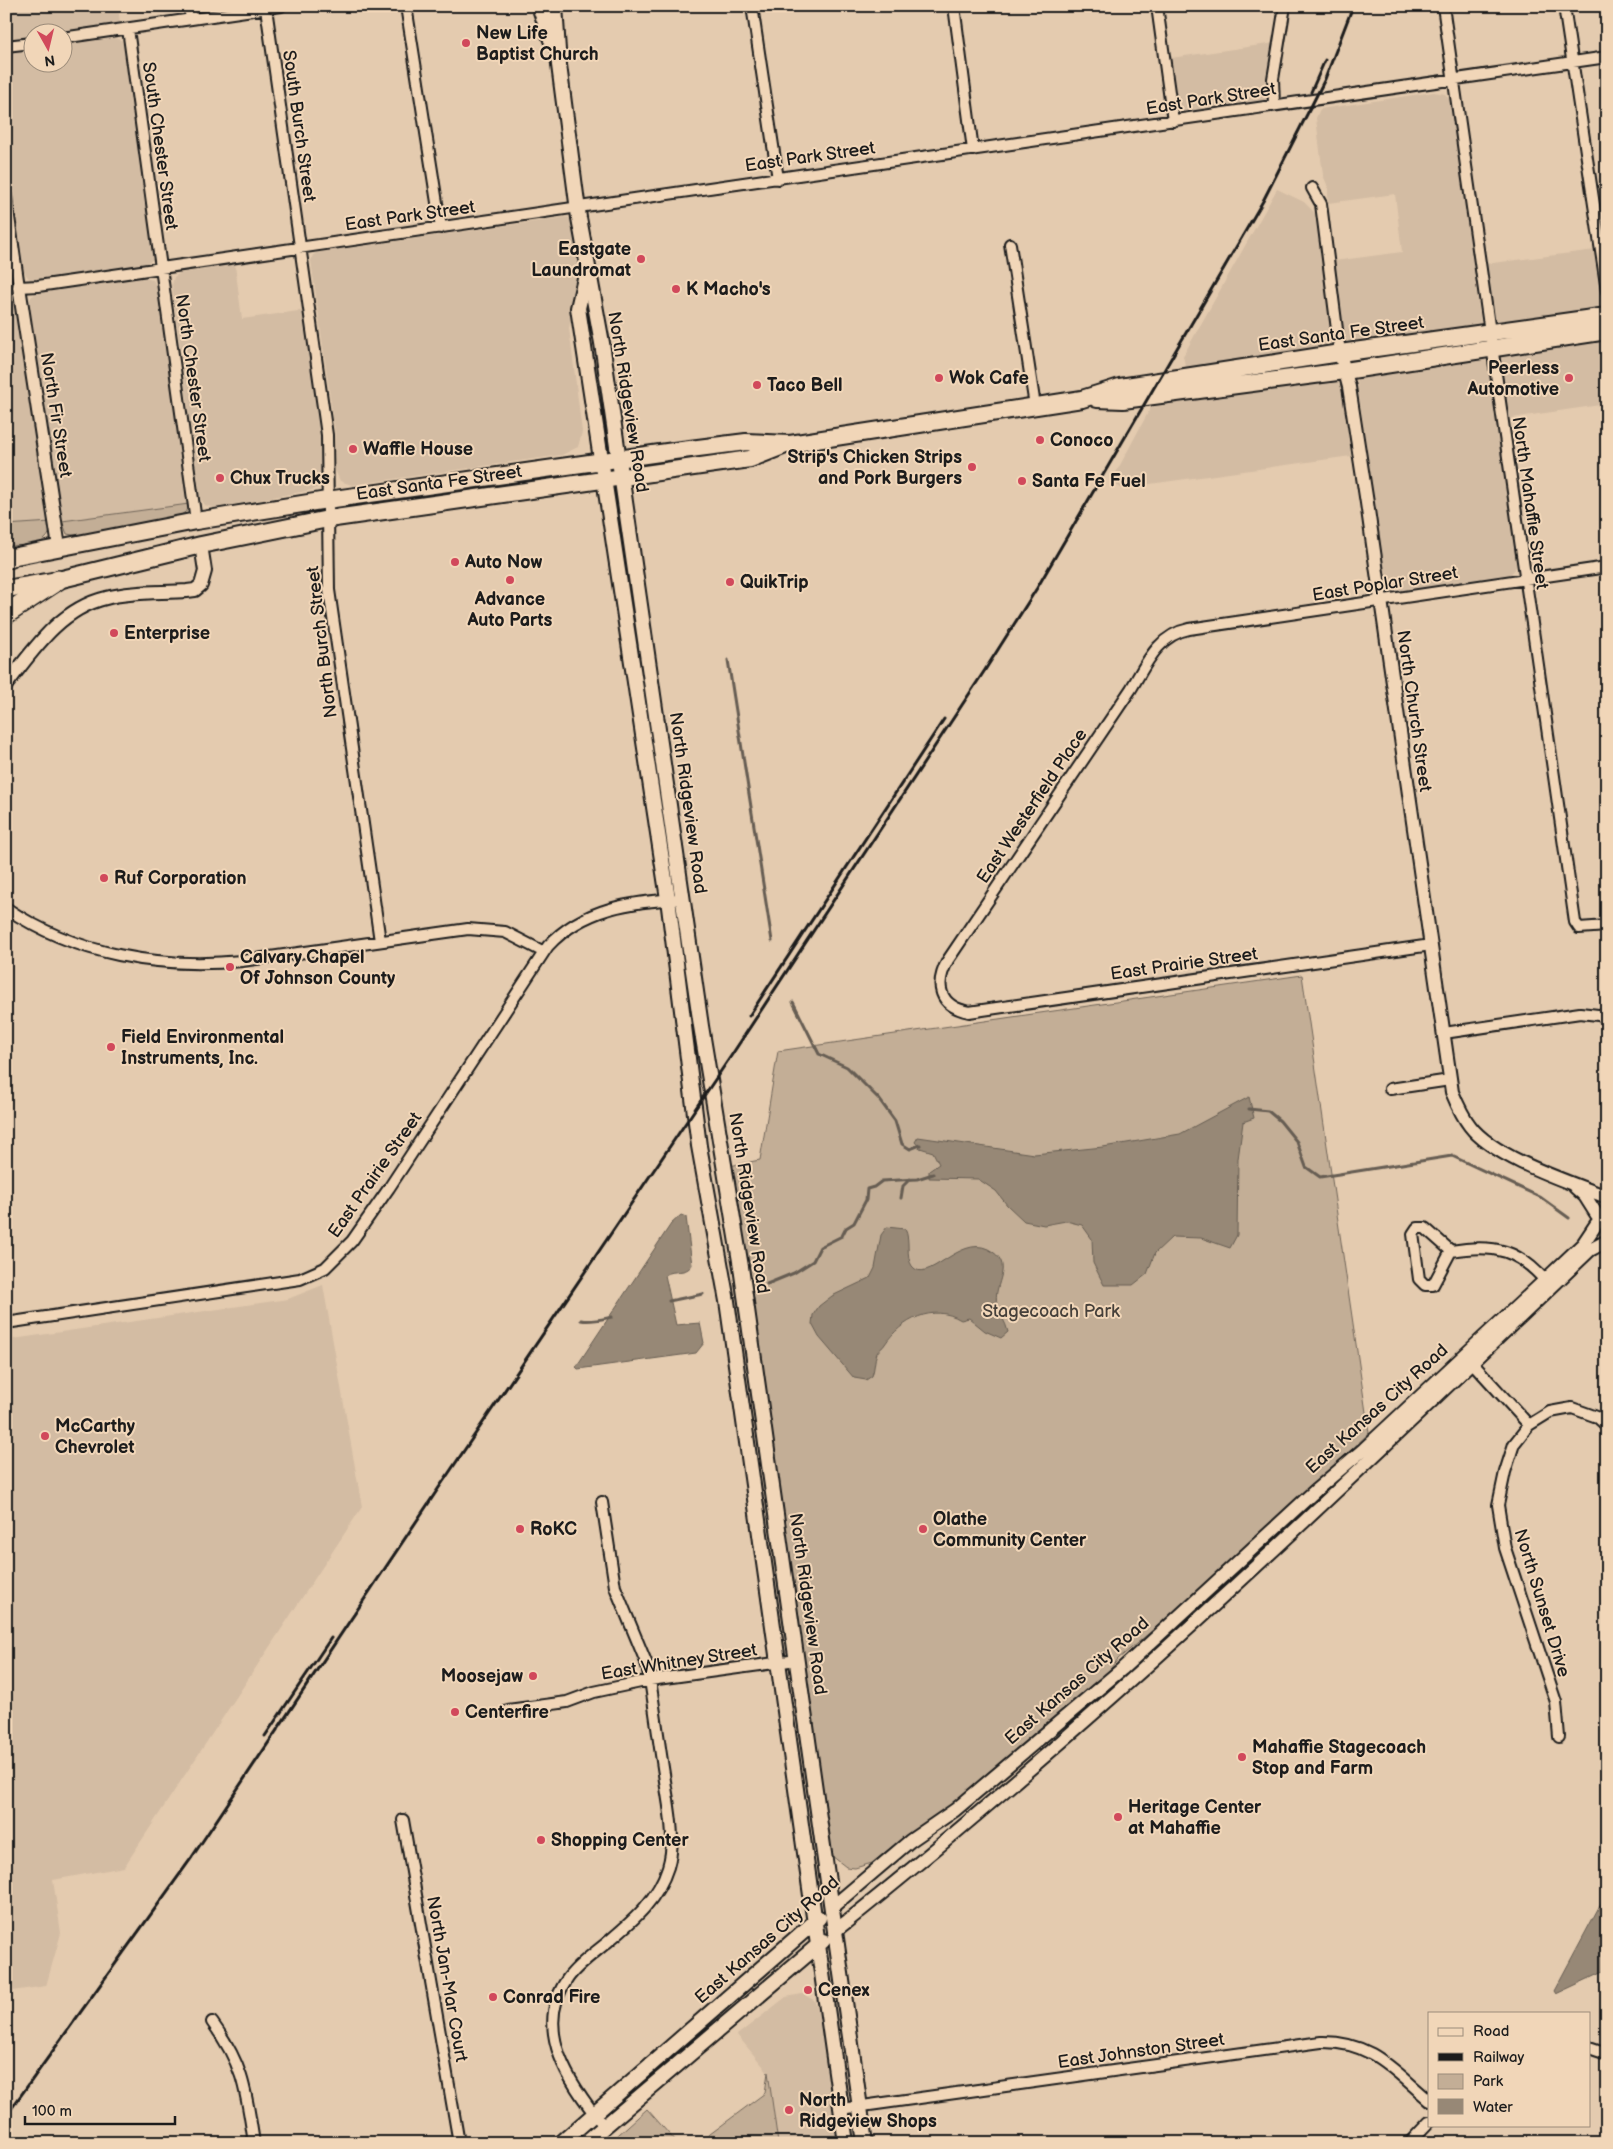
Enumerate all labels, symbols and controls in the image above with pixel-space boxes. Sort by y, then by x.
north arrow [22,22,72,72]
place label: New Life Baptist Church [476,23,599,65]
marker: New Life Baptist Church [460,37,472,49]
street label: South Burch Street [278,49,320,204]
text: N [43,51,56,70]
street label: South Chester Street [138,60,182,232]
street label: East Park Street [1144,78,1278,120]
street label: East Park Street [743,137,877,177]
street label: East Park Street [343,196,477,236]
place label: Eastgate Laundromat [531,239,631,281]
marker: Eastgate Laundromat [635,253,647,265]
place label: K Macho's [686,279,771,300]
marker: K Macho's [670,283,682,295]
street label: North Chester Street [171,293,215,464]
street label: North Ridgeview Road [603,310,653,494]
street label: East Santa Fe Street [1257,312,1426,356]
street label: North Fir Street [36,351,76,479]
place label: Peerless Automotive [1467,358,1559,400]
place label: Wok Cafe [949,368,1029,389]
marker: Wok Cafe [933,372,945,384]
marker: Peerless Automotive [1563,372,1575,384]
place label: Taco Bell [767,375,843,396]
marker: Taco Bell [751,379,763,391]
street label: North Mahaffie Street [1507,415,1553,591]
place label: Conoco [1050,430,1113,451]
marker: Conoco [1034,434,1046,446]
place label: Waffle House [363,439,473,460]
marker: Waffle House [347,443,359,455]
place label: Strip's Chicken Strips and Pork Burgers [788,447,962,489]
street label: East Santa Fe Street [355,461,524,505]
marker: Strip's Chicken Strips and Pork Burgers [966,461,978,473]
place label: Chux Trucks [230,468,330,489]
place label: Santa Fe Fuel [1032,471,1146,492]
marker: Chux Trucks [214,472,226,484]
marker: Santa Fe Fuel [1016,475,1028,487]
place label: Auto Now [464,552,543,573]
marker: Auto Now [449,556,461,568]
street label: East Poplar Street [1311,562,1460,606]
street label: North Burch Street [302,564,342,719]
place label: QuikTrip [740,572,809,593]
marker: Advance Auto Parts [504,574,516,586]
marker: QuikTrip [724,576,736,588]
place label: Advance Auto Parts [467,589,553,631]
place label: Enterprise [124,623,210,644]
marker: Enterprise [108,627,120,639]
street label: North Church Street [1392,629,1436,794]
street label: North Ridgeview Road [665,711,711,895]
street label: East Westerfield Place [972,724,1092,887]
place label: Ruf Corporation [114,868,247,889]
marker: Ruf Corporation [98,872,110,884]
street label: East Prairie Street [1109,943,1259,985]
place label: Calvary Chapel Of Johnson County [240,947,396,989]
marker: Calvary Chapel Of Johnson County [224,961,236,973]
place label: Field Environmental Instruments, Inc. [121,1027,284,1069]
marker: Field Environmental Instruments, Inc. [105,1041,117,1053]
street label: East Prairie Street [324,1108,426,1242]
street label: North Ridgeview Road [724,1111,774,1295]
park label: Stagecoach Park [982,1301,1120,1322]
street label: East Kansas City Road [1302,1340,1452,1478]
place label: McCarthy Chevrolet [55,1416,136,1458]
marker: McCarthy Chevrolet [39,1430,51,1442]
place label: Olathe Community Center [933,1509,1087,1551]
street label: North Ridgeview Road [785,1512,831,1696]
place label: RoKC [530,1519,577,1540]
marker: RoKC [514,1523,526,1535]
marker: Olathe Community Center [917,1523,929,1535]
street label: North Sunset Drive [1509,1526,1575,1680]
street label: East Kansas City Road [1001,1613,1153,1749]
street label: East Whitney Street [600,1639,759,1685]
place label: Moosejaw [441,1666,523,1687]
marker: Moosejaw [527,1670,539,1682]
place label: Centerfire [465,1702,549,1723]
marker: Centerfire [449,1706,461,1718]
place label: Mahaffie Stagecoach Stop and Farm [1252,1737,1426,1779]
marker: Mahaffie Stagecoach Stop and Farm [1236,1751,1248,1763]
place label: Heritage Center at Mahaffie [1128,1797,1262,1839]
marker: Heritage Center at Mahaffie [1112,1811,1124,1823]
place label: Shopping Center [551,1830,689,1851]
marker: Shopping Center [535,1834,547,1846]
street label: East Kansas City Road [691,1872,843,2008]
street label: North Jan-Mar Court [422,1894,472,2064]
place label: Cenex [818,1980,869,2001]
marker: Cenex [802,1984,814,1996]
place label: Conrad Fire [503,1987,600,2008]
marker: Conrad Fire [487,1991,499,2003]
legend [1428,2012,1590,2126]
text: Road [1473,2022,1509,2041]
street label: East Johnston Street [1056,2029,1226,2073]
text: Railway [1473,2048,1524,2067]
text: Park [1473,2072,1504,2091]
place label: North Ridgeview Shops [799,2090,937,2132]
scale bar [25,2094,175,2126]
text: Water [1473,2098,1513,2117]
text: 100 m [32,2102,72,2121]
marker: North Ridgeview Shops [783,2104,795,2116]

